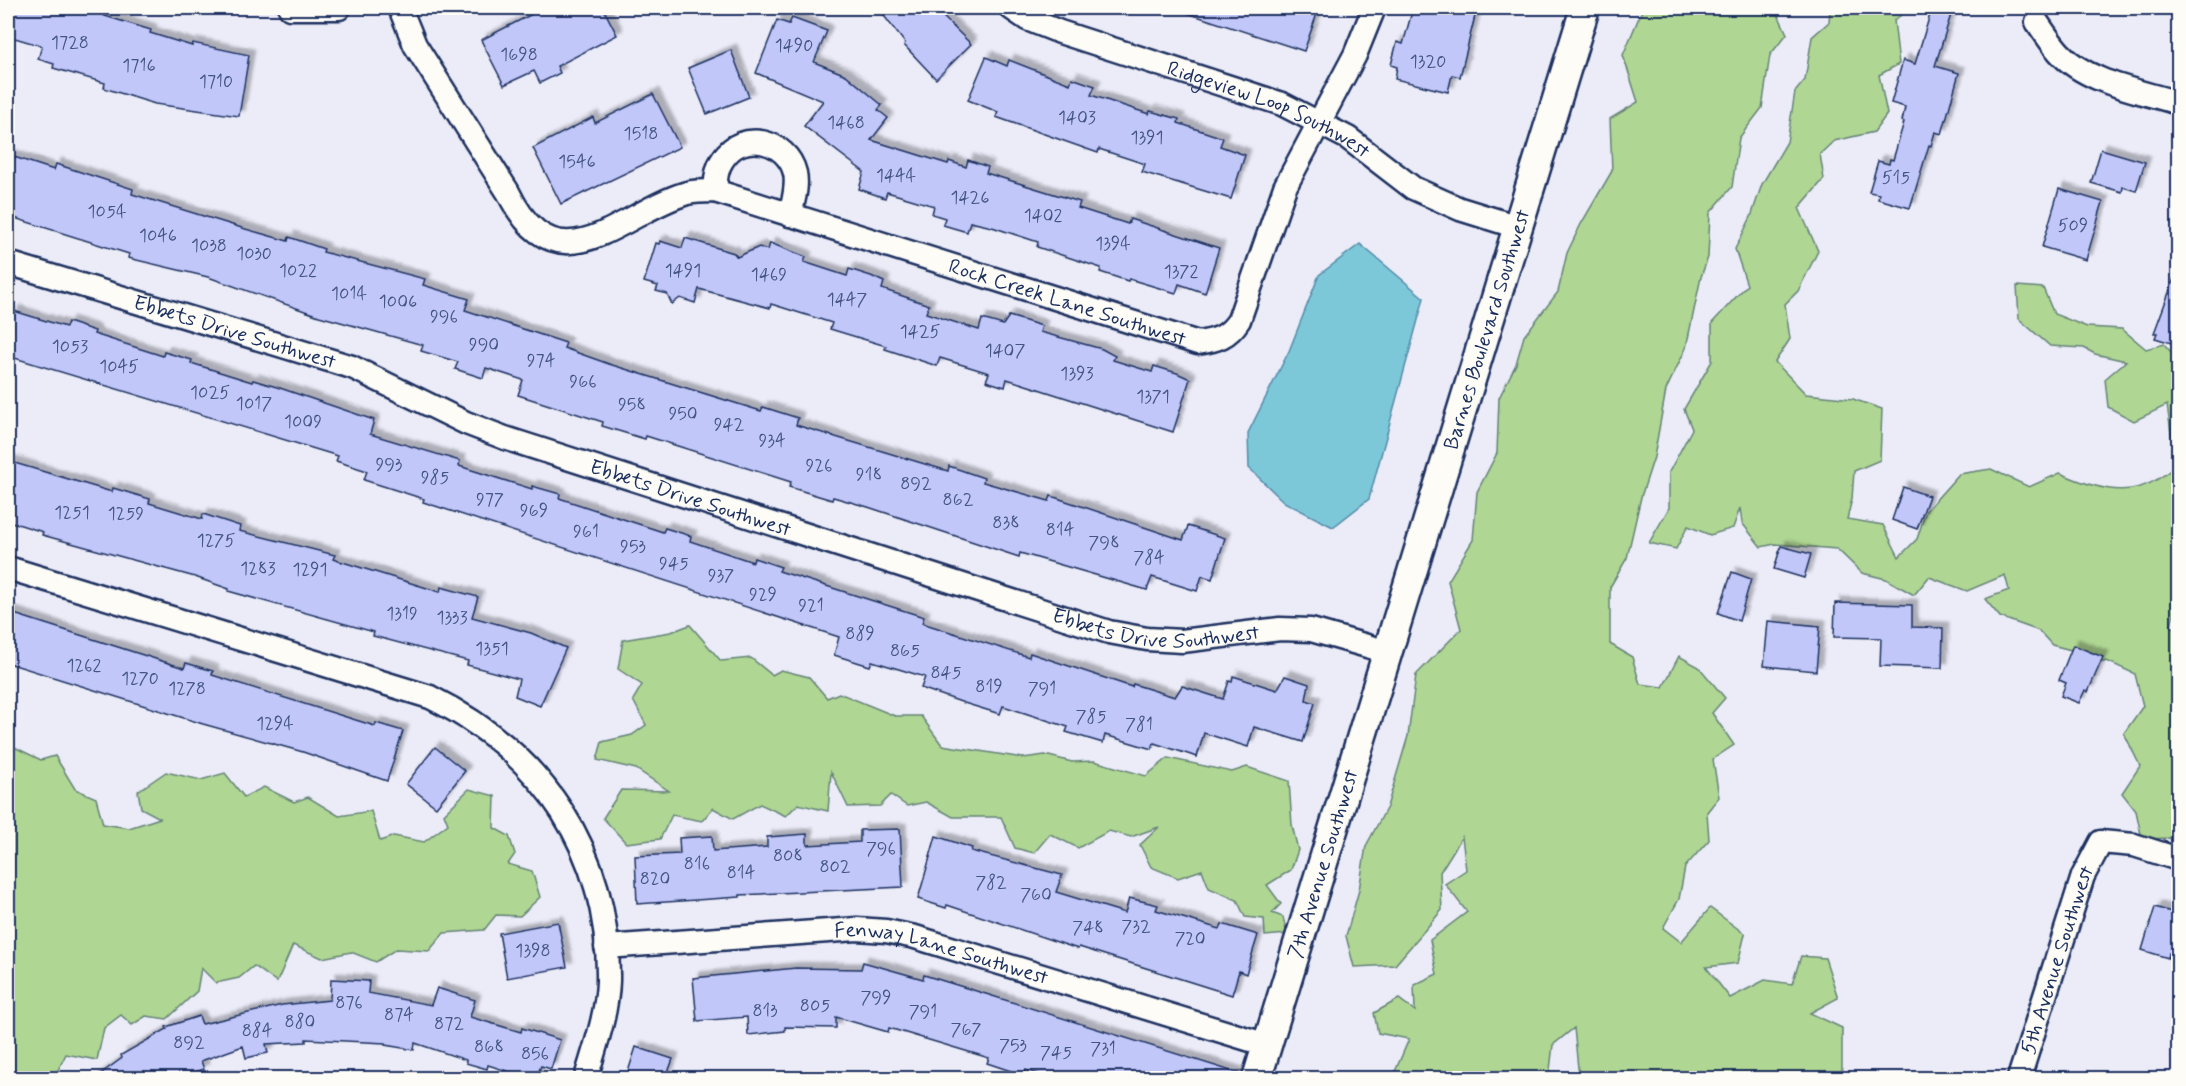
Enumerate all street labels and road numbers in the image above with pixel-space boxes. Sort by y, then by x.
street label: Ridgeview Loop Southwest [1163,55,1376,165]
street label: Barnes Boulevard Southwest [1437,206,1538,453]
street label: Rock Creek Lane Southwest [945,252,1190,354]
street label: Ebbets Drive Southwest [130,289,340,376]
street label: Ebbets Drive Southwest [586,453,795,544]
street label: Ebbets Drive Southwest [1049,602,1261,656]
street label: 7th Avenue Southwest [1281,766,1366,962]
street label: 5th Avenue Southwest [2014,860,2101,1058]
street label: Fenway Lane Southwest [833,916,1052,992]

